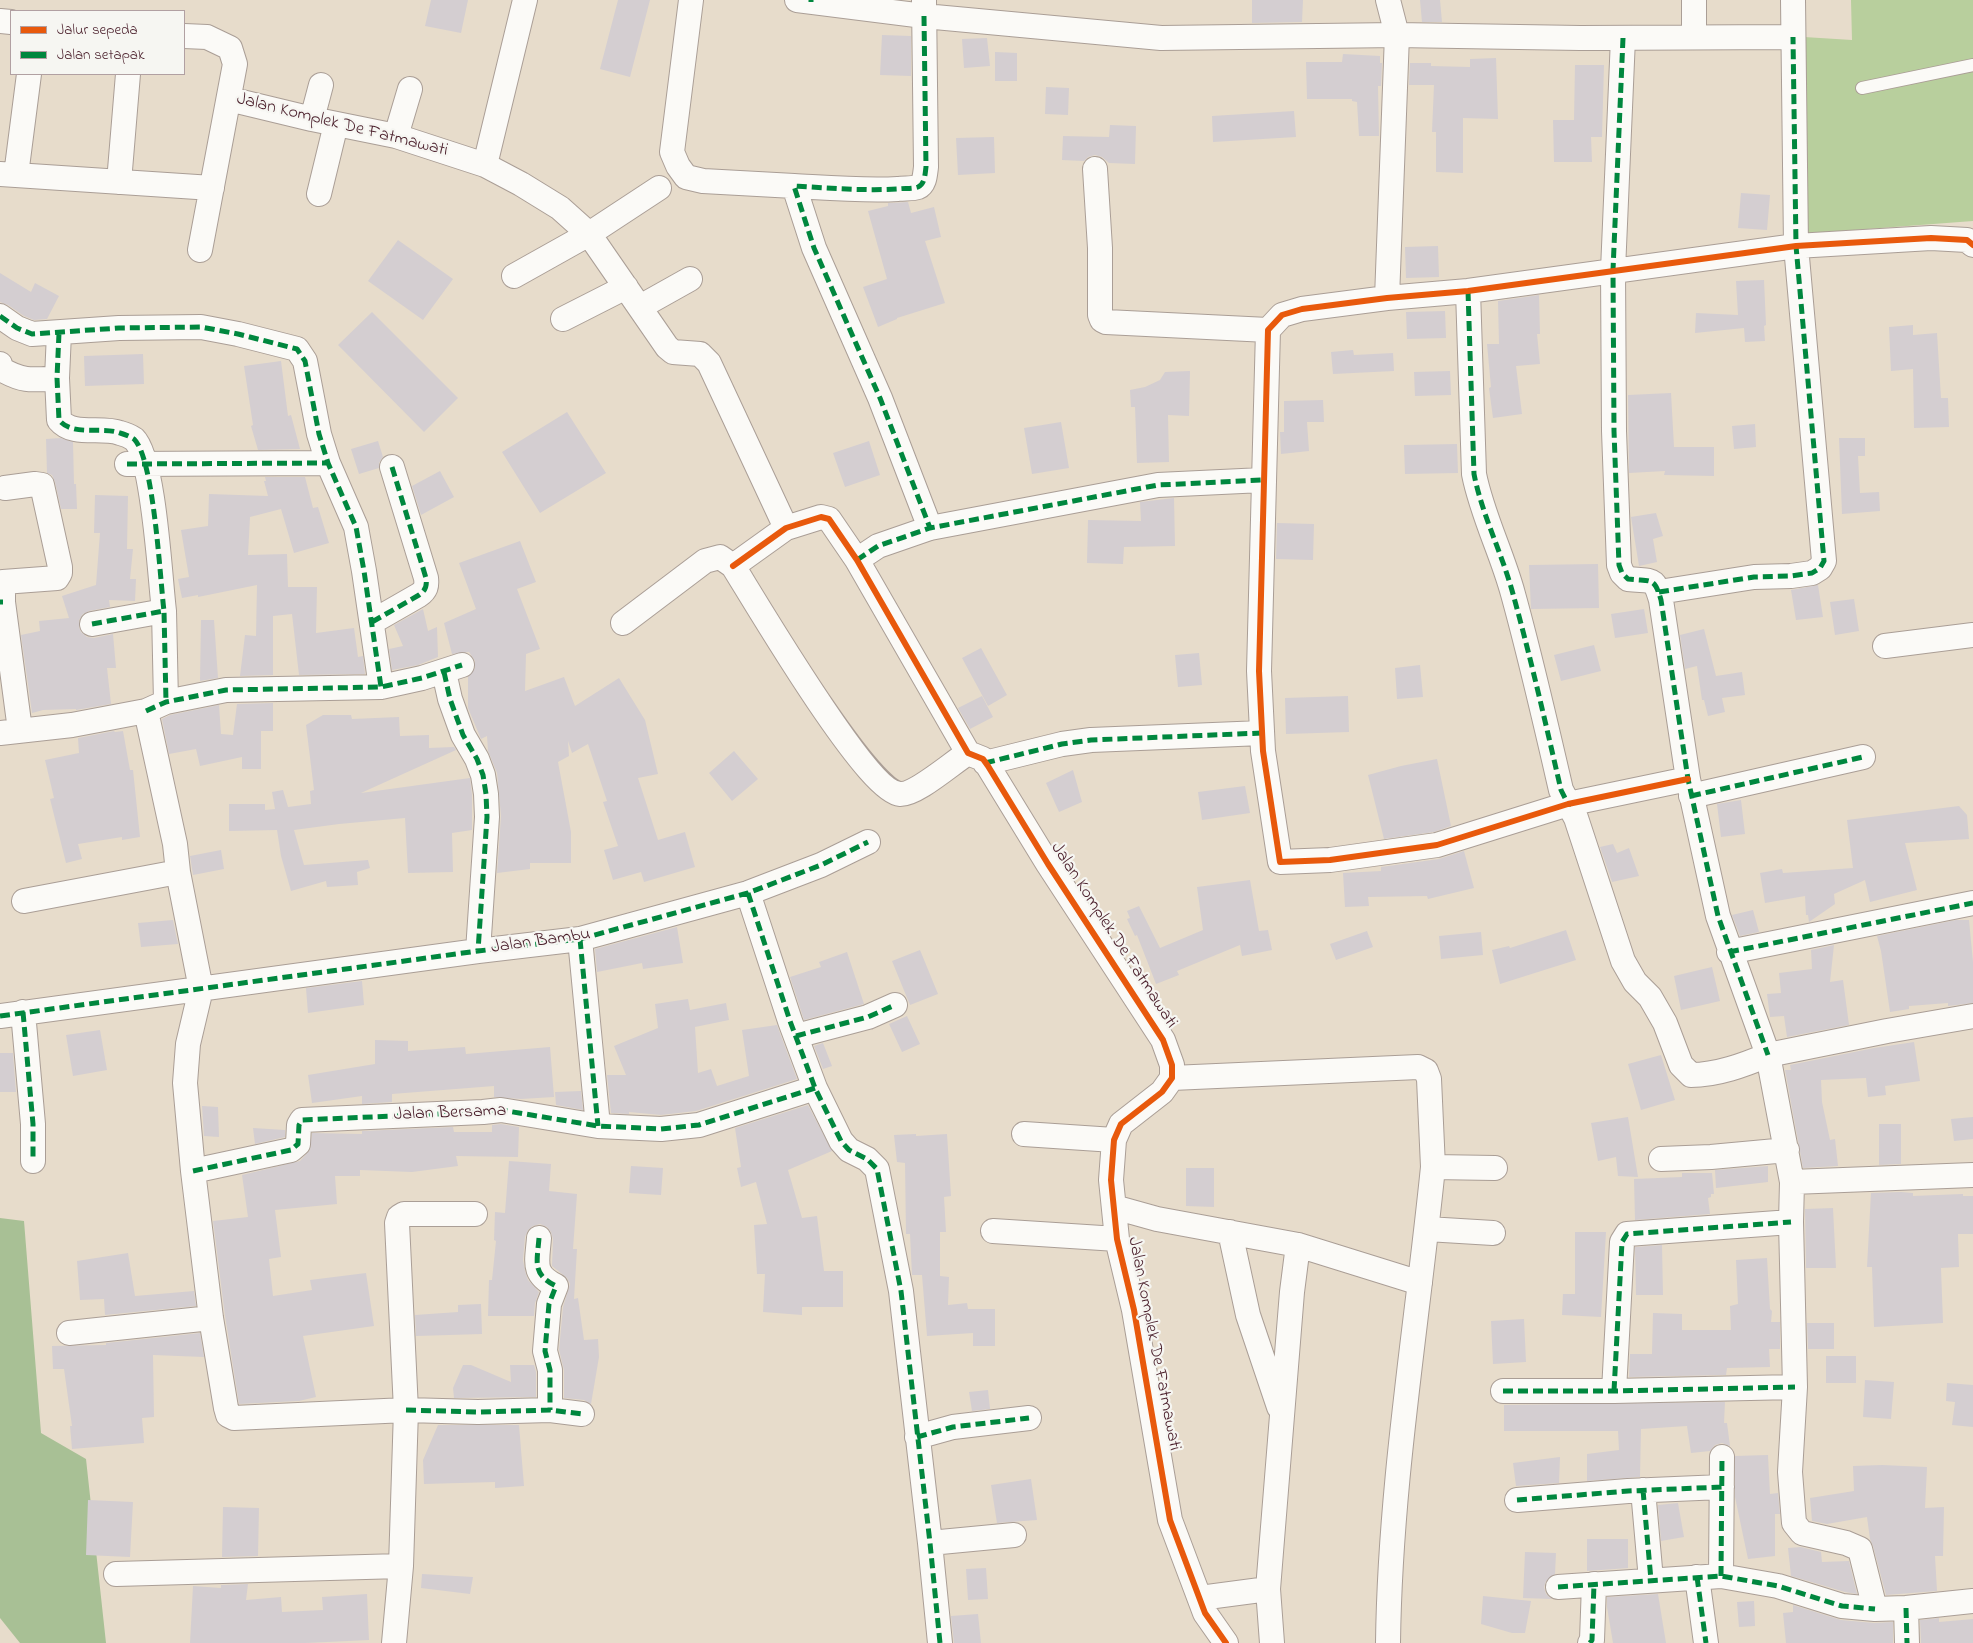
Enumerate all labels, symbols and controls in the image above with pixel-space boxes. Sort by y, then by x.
legend [10,10,185,75]
text: Jalur sepeda [57,19,138,41]
text: Jalan setapak [57,44,145,66]
street label: Jalan Komplek De Fatmawati [234,89,450,163]
street label: Jalan Komplek De Fatmawati [1045,839,1181,1033]
street label: Jalan Bambu [490,924,592,960]
street label: Jalan Bersama [393,1101,507,1127]
street label: Jalan Komplek De Fatmawati [1122,1235,1184,1453]

